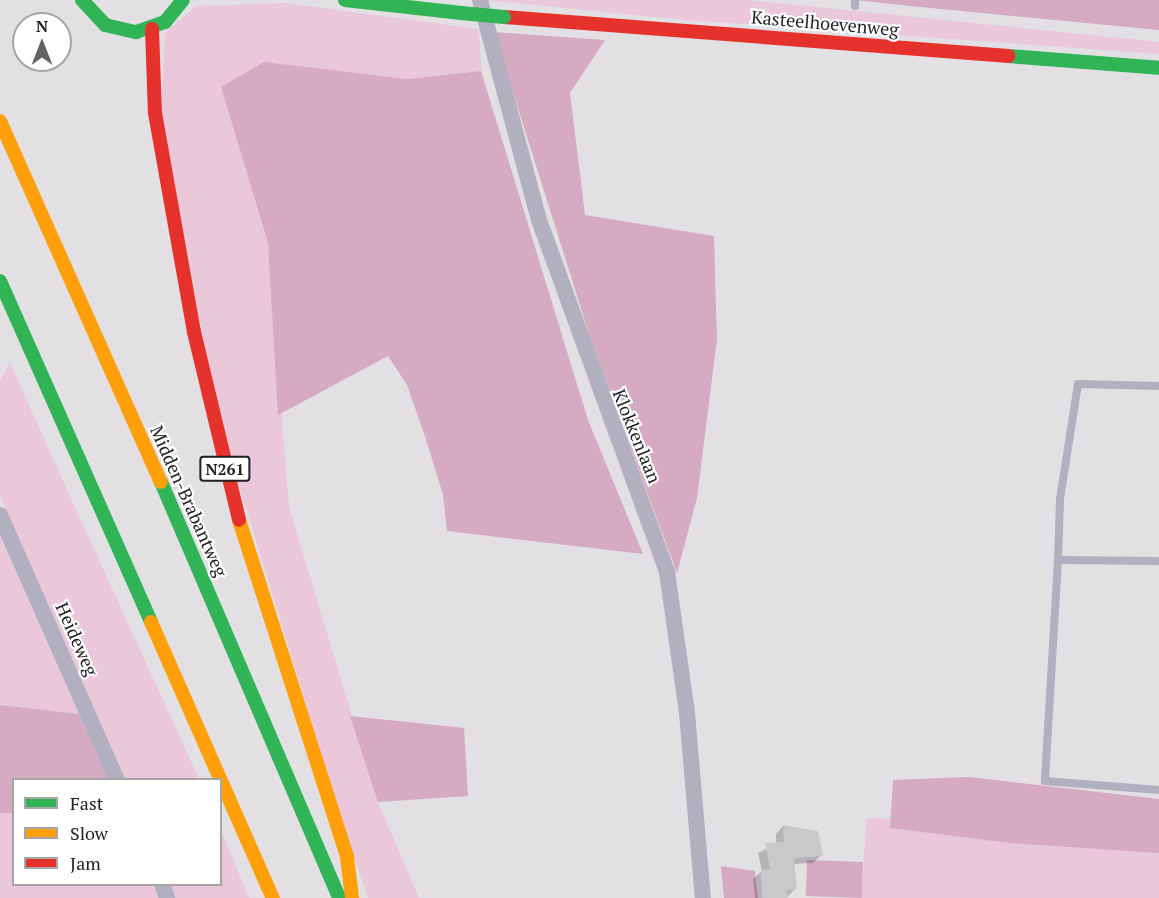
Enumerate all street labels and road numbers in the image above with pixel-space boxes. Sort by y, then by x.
street label: Kasteelhoevenweg [750,6,900,40]
street label: Klokkenlaan [608,386,666,486]
street label: Midden-Brabantweg [146,422,232,580]
road number: N261 [198,456,252,482]
street label: Heideweg [51,599,103,679]

